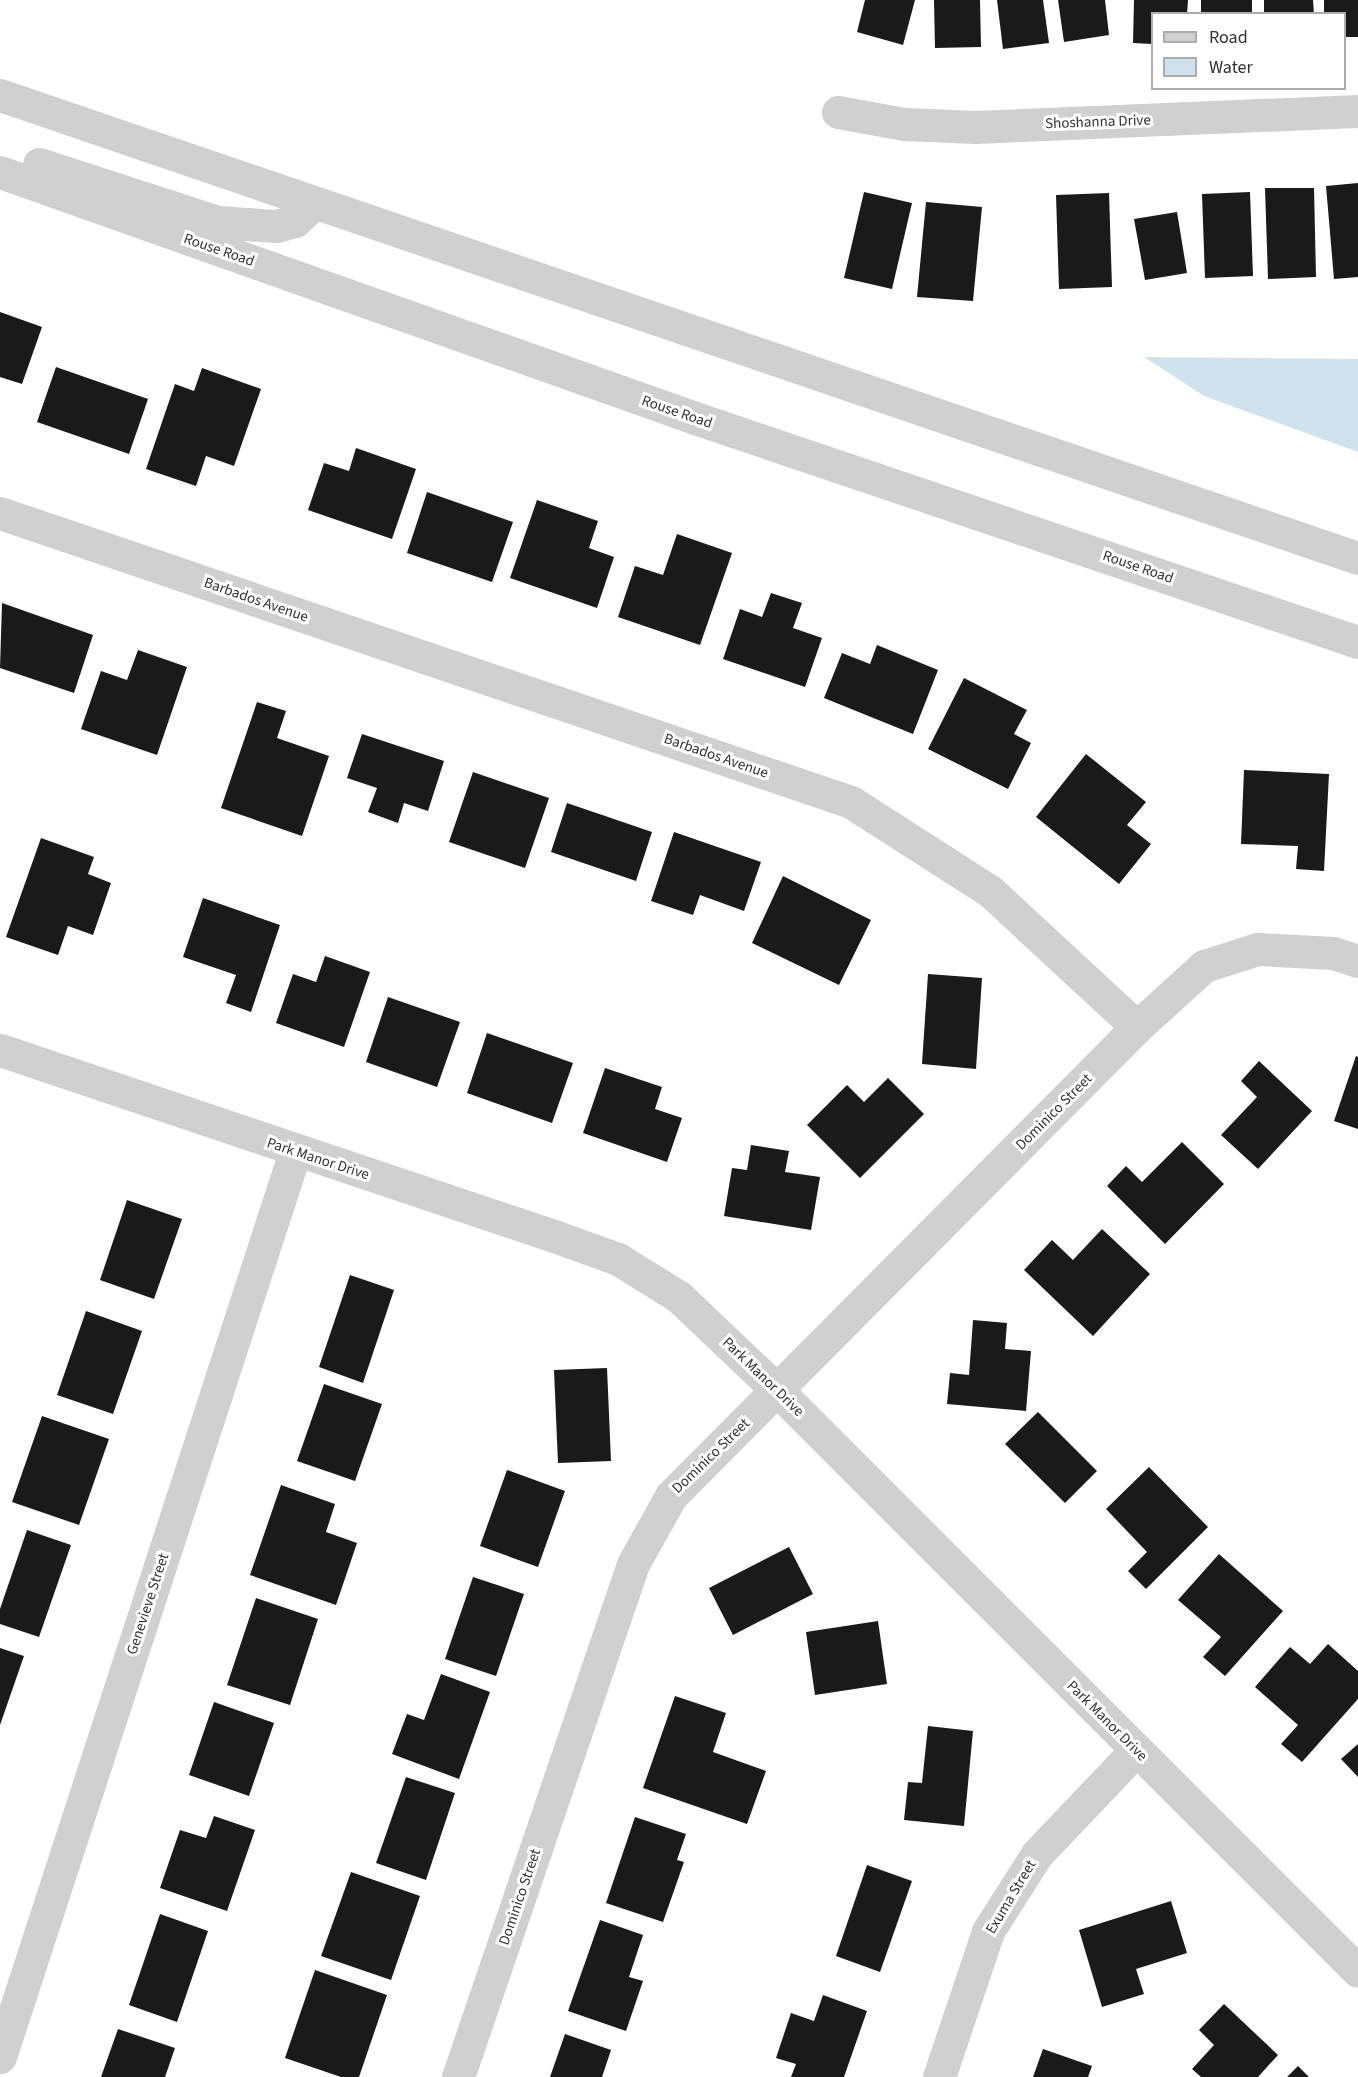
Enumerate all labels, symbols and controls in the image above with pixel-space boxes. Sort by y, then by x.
legend [1151,12,1346,90]
text: Road [1209,25,1248,50]
text: Water [1209,55,1253,80]
street label: Shoshanna Drive [1045,111,1151,133]
street label: Rouse Road [181,230,257,270]
street label: Rouse Road [639,392,715,432]
street label: Rouse Road [1100,547,1176,587]
street label: Barbados Avenue [201,574,311,626]
street label: Barbados Avenue [661,730,771,782]
street label: Dominico Street [1012,1070,1096,1154]
street label: Park Manor Drive [265,1134,371,1184]
street label: Park Manor Drive [718,1334,808,1420]
street label: Dominico Street [669,1415,753,1497]
street label: Genevieve Street [123,1551,173,1657]
street label: Park Manor Drive [1063,1677,1151,1765]
street label: Dominico Street [495,1847,545,1947]
street label: Exuma Street [982,1857,1040,1937]

